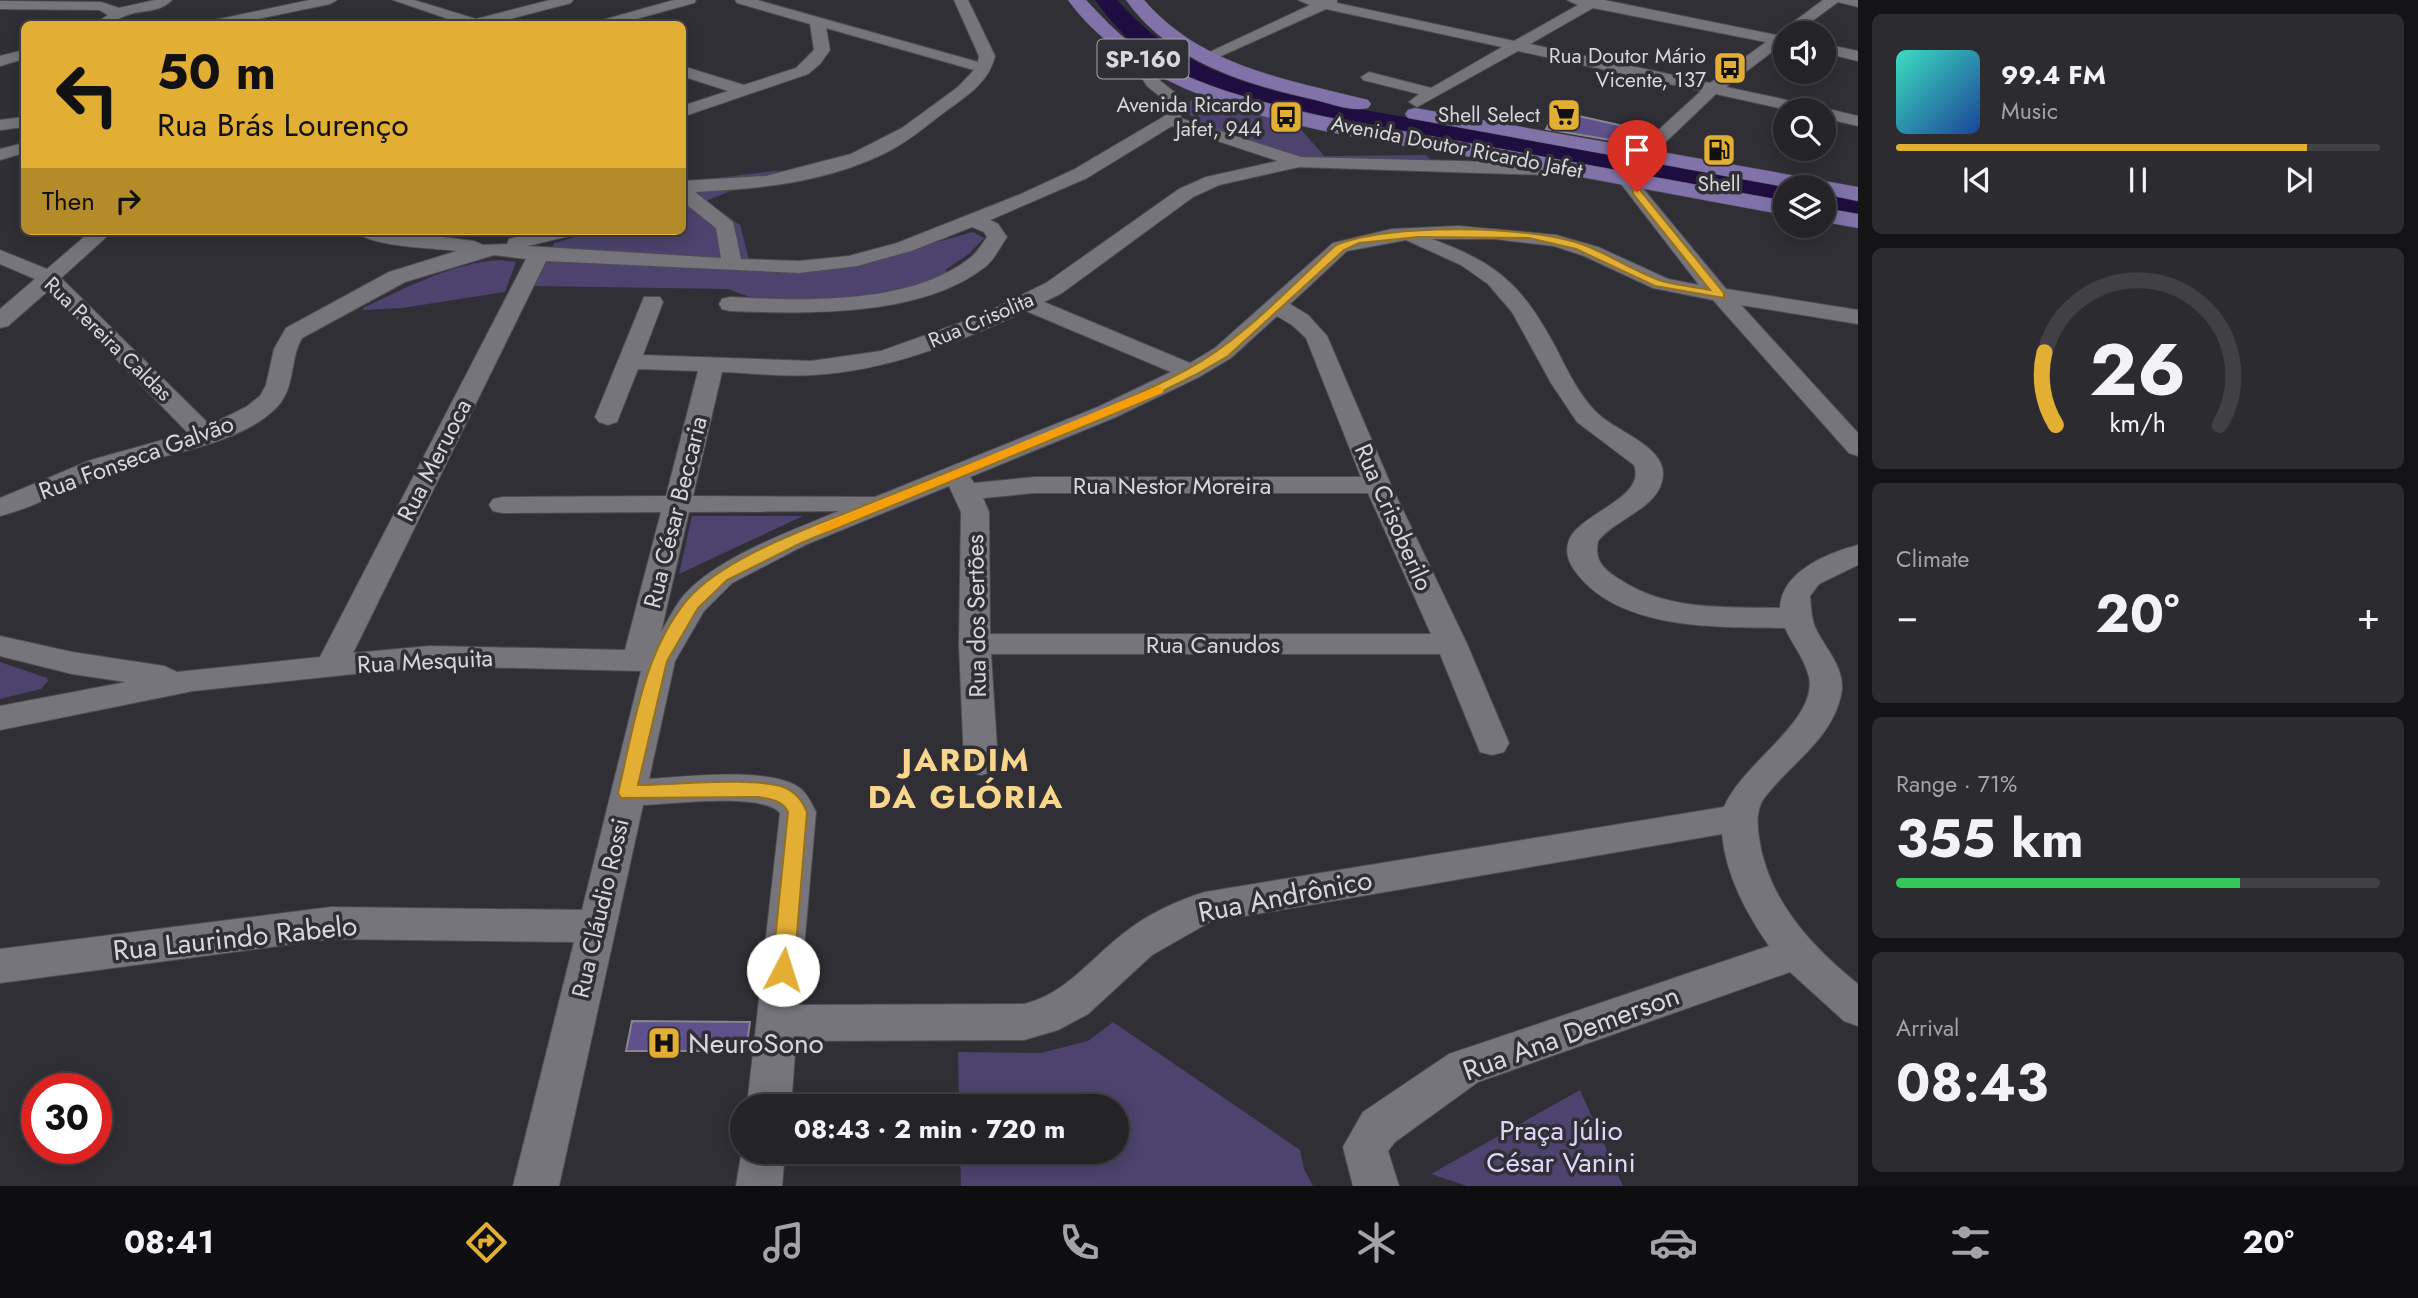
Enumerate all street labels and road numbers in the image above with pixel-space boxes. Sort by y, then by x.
road number: SP-160 [1098,40,1188,78]
street label: Avenida Doutor Ricardo Jafet [1329,108,1585,186]
street label: Rua Pereira Caldas [37,270,179,408]
street label: Rua Crisolita [924,284,1038,356]
street label: Rua Meruoca [388,393,480,527]
street label: Rua Fonseca Galvão [34,406,238,508]
street label: Rua César Beccaria [634,412,716,612]
street label: Rua Crisoberilo [1346,438,1442,596]
street label: Rua Nestor Moreira [1073,468,1271,503]
street label: Rua dos Sertões [957,534,995,698]
street label: Rua Canudos [1146,627,1280,662]
street label: Rua Mesquita [356,640,494,682]
street label: Rua Cláudio Rossi [562,815,638,1001]
street label: Rua Andrônico [1194,859,1376,933]
street label: Rua Laurindo Rabelo [111,905,359,971]
street label: Rua Ana Demerson [1457,975,1685,1091]

